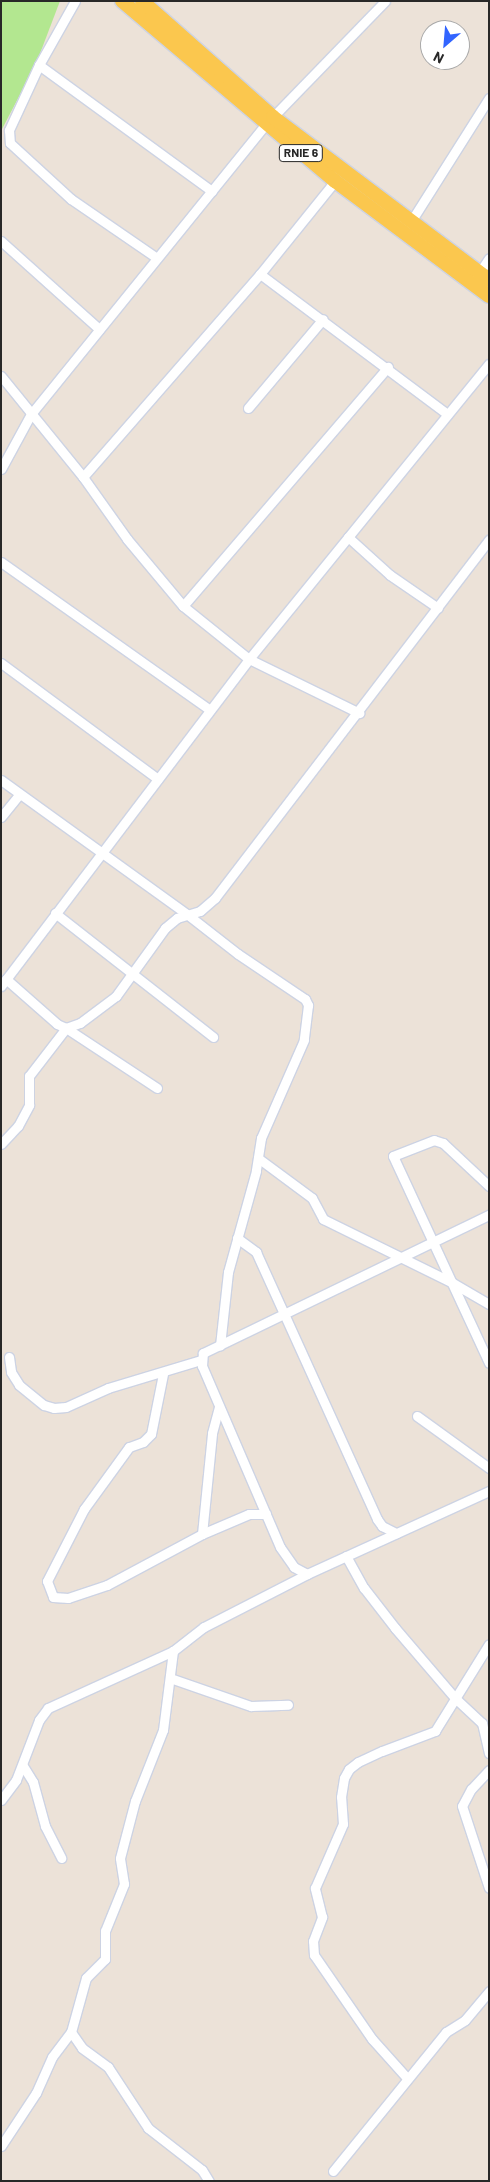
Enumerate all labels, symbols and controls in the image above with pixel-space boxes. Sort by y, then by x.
north arrow [420,20,470,70]
text: N [430,48,446,68]
road number: RNIE 6 [278,144,324,162]

